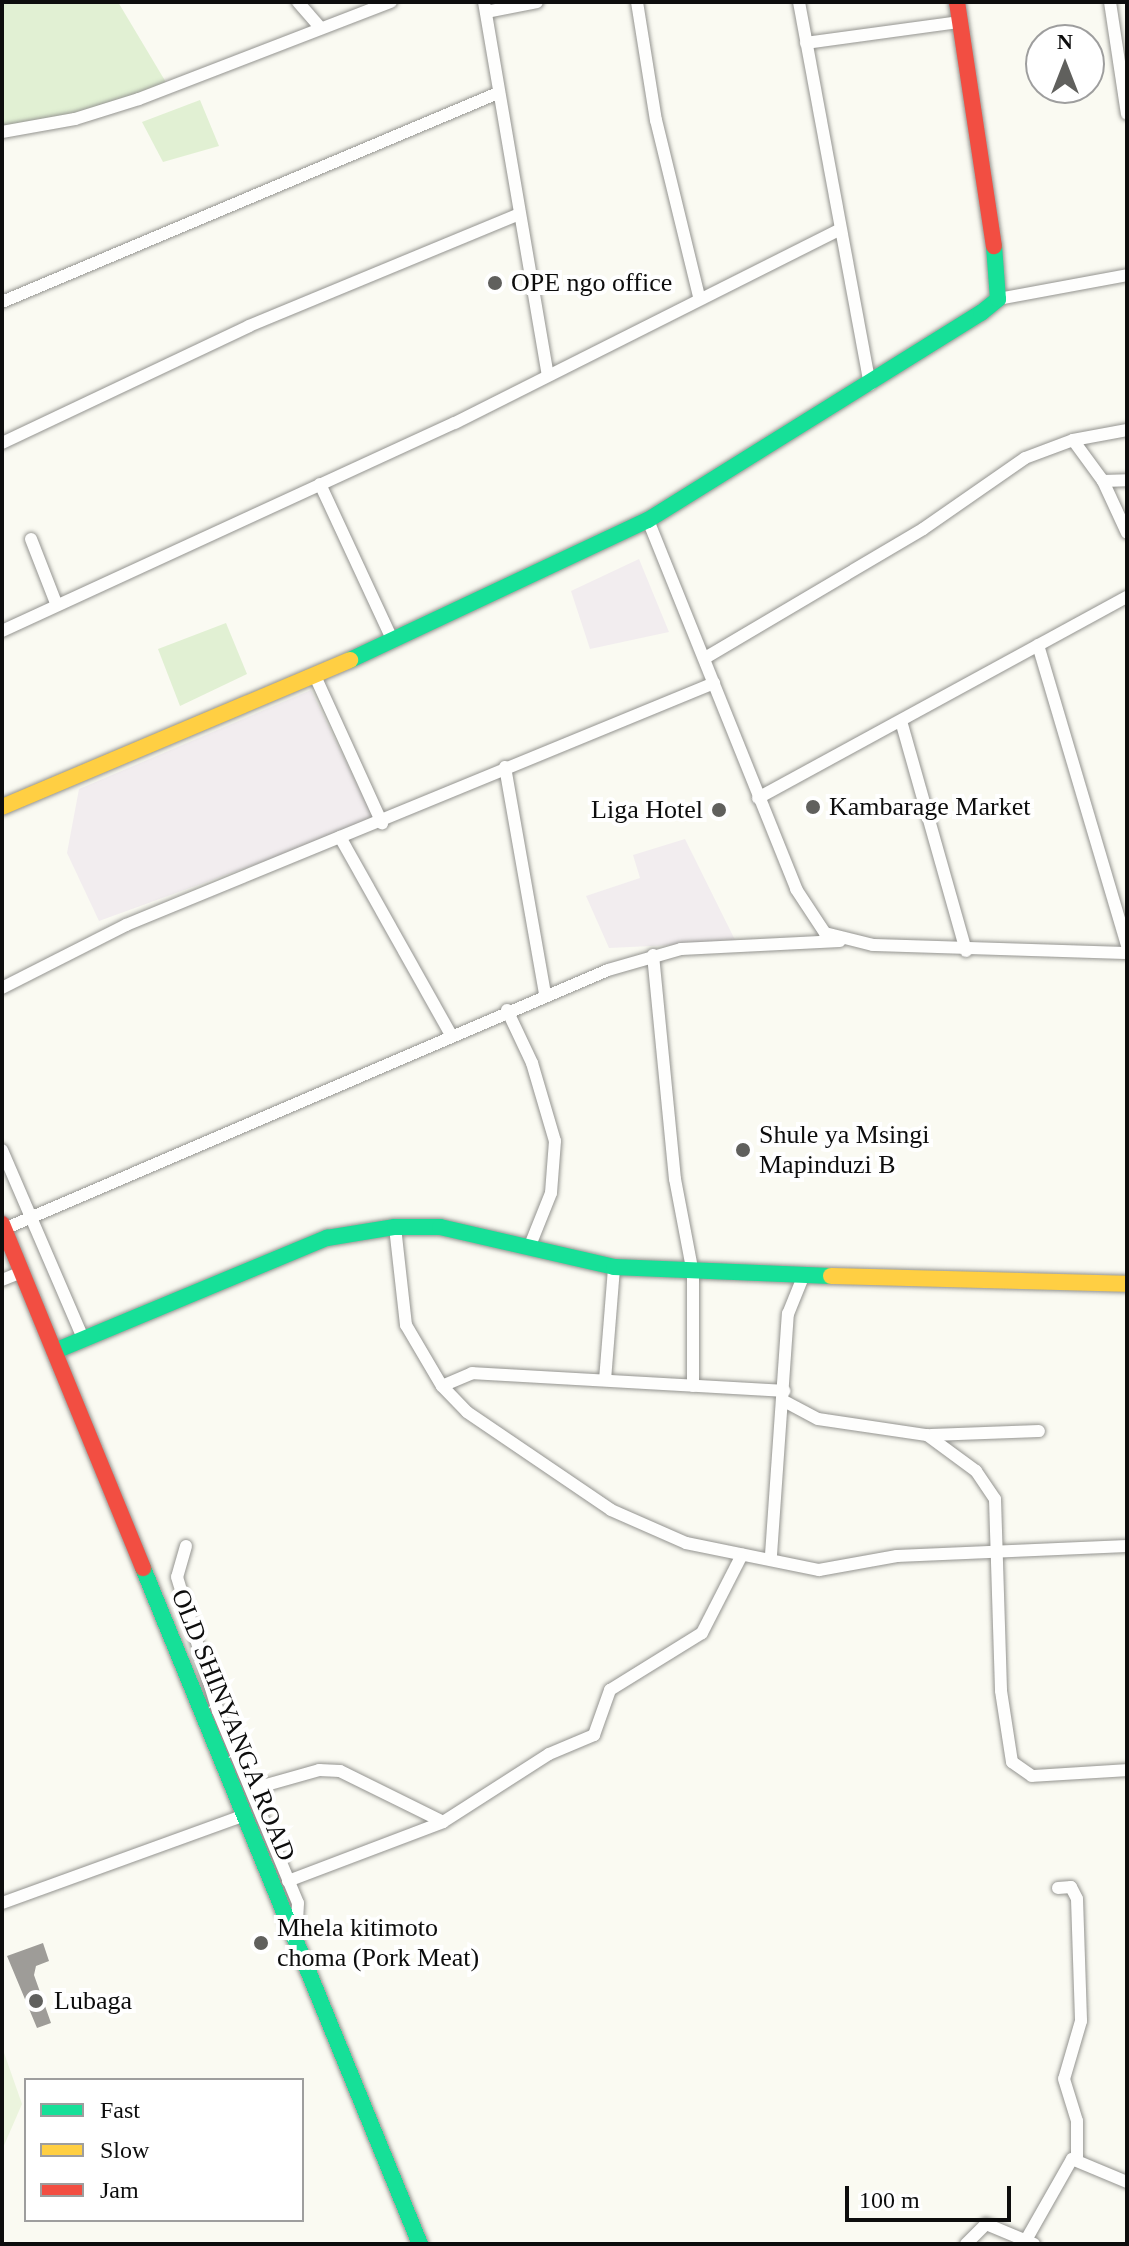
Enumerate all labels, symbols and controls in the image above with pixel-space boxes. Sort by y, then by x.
north arrow [1025,24,1105,104]
text: N [1057,29,1073,54]
place label: OPE ngo office [511,267,672,299]
marker: OPE ngo office [486,274,504,292]
place label: Kambarage Market [829,791,1030,823]
place label: Liga Hotel [591,794,703,826]
marker: Kambarage Market [804,798,822,816]
marker: Liga Hotel [710,801,728,819]
place label: Shule ya Msingi Mapinduzi B [759,1119,929,1180]
marker: Shule ya Msingi Mapinduzi B [734,1141,752,1159]
street label: OLD SHINYANGA ROAD [164,1584,302,1866]
place label: Mhela kitimoto choma (Pork Meat) [277,1912,479,1974]
marker: Mhela kitimoto choma (Pork Meat) [252,1934,270,1952]
place label: Lubaga [54,1985,132,2017]
marker: Lubaga [25,1990,47,2012]
legend [24,2078,304,2222]
text: Fast [100,2097,140,2123]
text: Slow [100,2137,149,2163]
scale bar [849,2170,1015,2220]
text: Jam [100,2177,139,2203]
text: 100 m [859,2187,920,2213]

